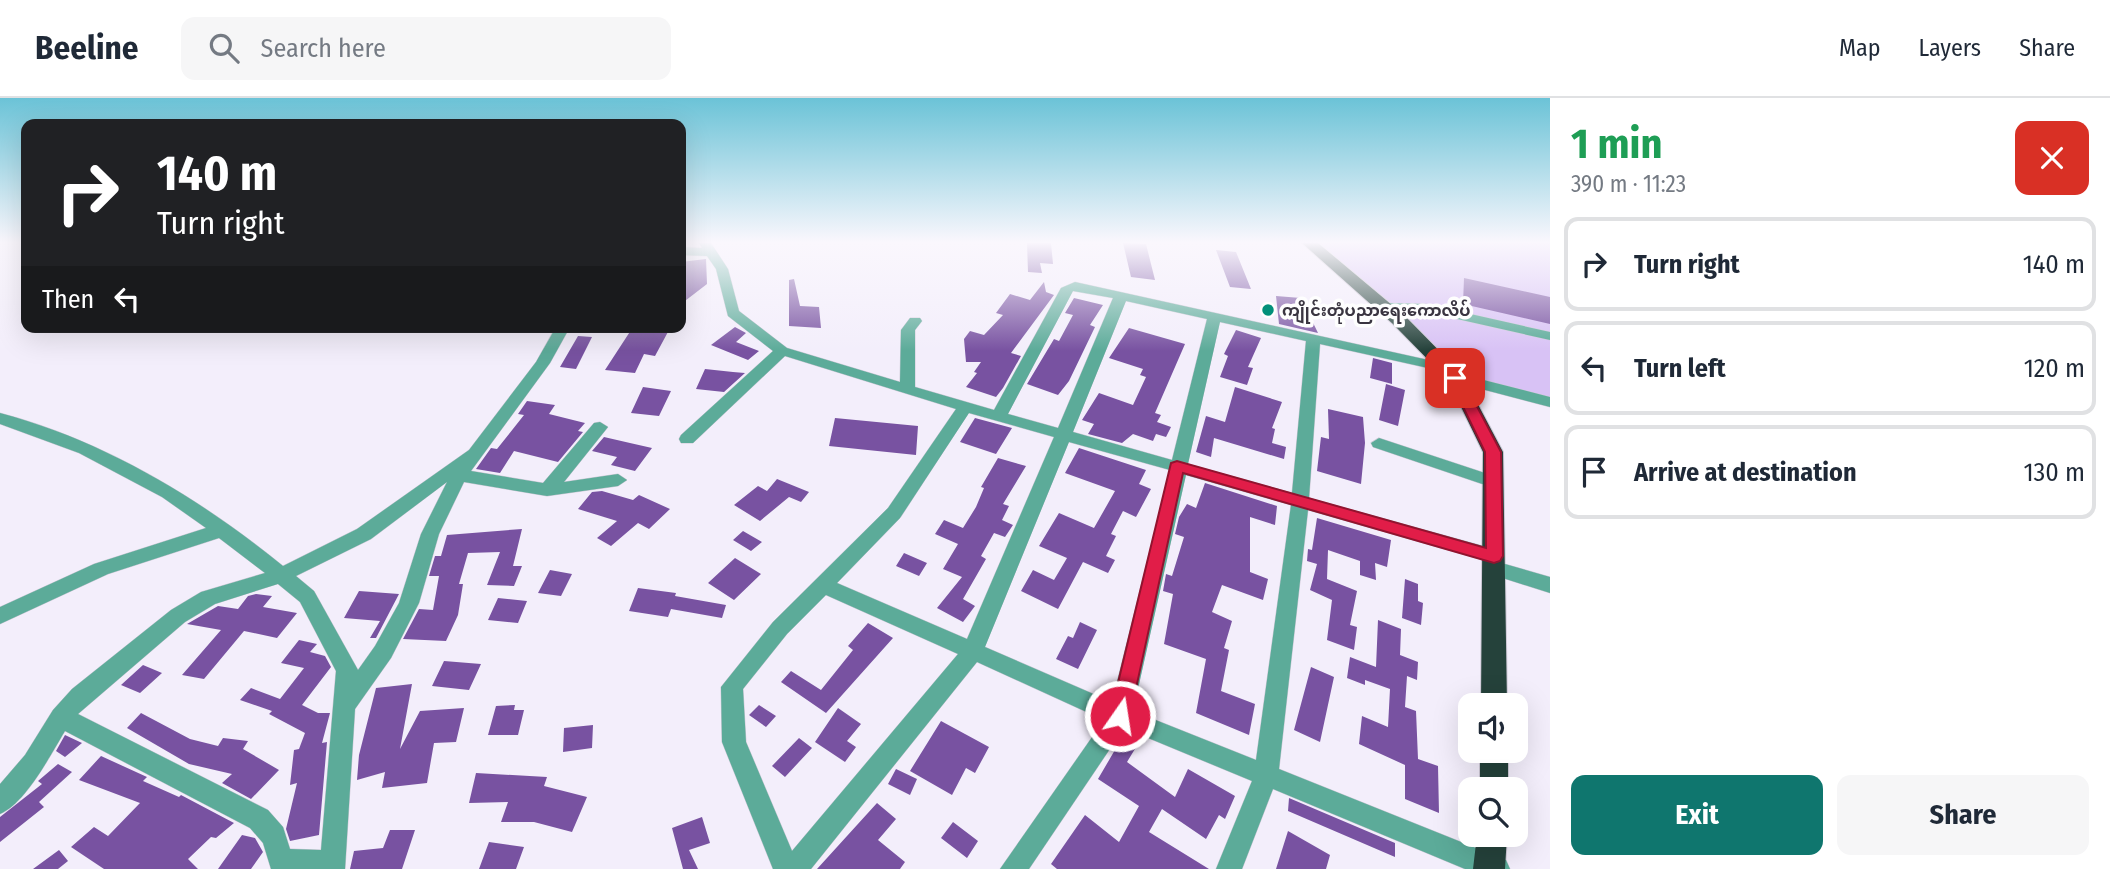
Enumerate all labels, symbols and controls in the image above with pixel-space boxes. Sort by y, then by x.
search box [181,17,671,80]
text: Beeline [35,28,139,68]
icon: search [205,29,243,67]
text: Search here [261,33,386,64]
text: Map [1839,34,1881,62]
text: Layers [1919,34,1981,62]
text: Share [2019,34,2075,62]
text: 1 min [1571,119,1662,169]
button: close [2015,121,2089,195]
text: 140 m [157,144,277,203]
icon: right [42,147,133,238]
text: 390 m · 11:23 [1571,170,1686,198]
text: Turn right [157,204,284,242]
icon: right [1575,245,1613,283]
text: Turn right [1634,249,1740,280]
text: 140 m [2023,249,2085,280]
icon: left [108,280,146,318]
text: Then [42,284,94,315]
place label: ကျိုင်းတုံပညာရေးကောလိပ် [1282,299,1470,324]
marker: ကျိုင်းတုံပညာရေးကောလိပ် [1260,302,1276,318]
pin [1425,348,1485,408]
icon: left [1575,349,1613,387]
text: Turn left [1634,353,1726,384]
text: 120 m [2024,353,2085,384]
icon: arrive [1436,359,1474,397]
icon: arrive [1575,453,1613,491]
text: Arrive at destination [1634,457,1857,488]
text: 130 m [2023,457,2085,488]
position arrow [1083,679,1157,753]
map controls [1458,693,1528,847]
button: sound [1458,693,1528,763]
button: Exit [1571,775,1823,855]
button: Share [1837,775,2089,855]
button: search [1458,777,1528,847]

